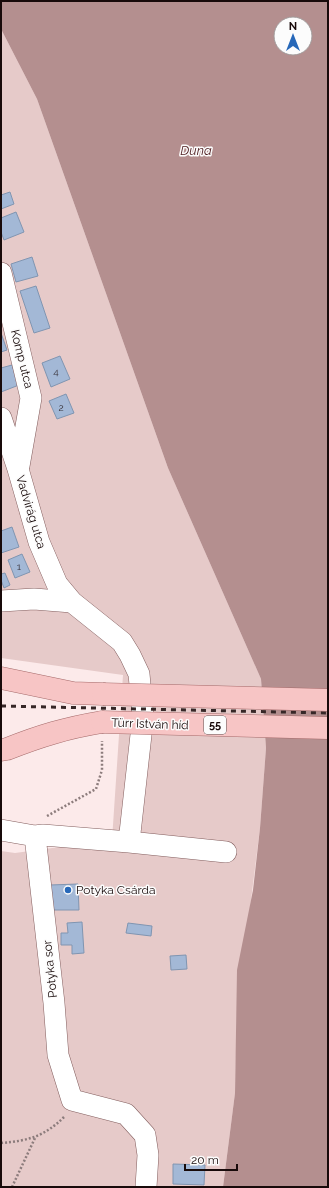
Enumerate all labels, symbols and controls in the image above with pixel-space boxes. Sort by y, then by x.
north arrow [273,16,313,56]
text: N [289,20,297,33]
water label: Duna [180,143,212,158]
street label: Komp utca [8,328,36,390]
house number: 4 [53,366,59,377]
house number: 2 [58,402,64,413]
street label: Vadvirág utca [13,474,49,550]
house number: 1 [17,561,22,572]
street label: Türr István híd [111,716,189,732]
road number: 55 [204,716,226,734]
place label: Potyka Csárda [76,883,155,897]
marker: Potyka Csárda [63,885,73,895]
street label: Potyka sor [40,939,60,999]
scale bar [185,1146,237,1172]
text: 20 m [191,1153,219,1167]

